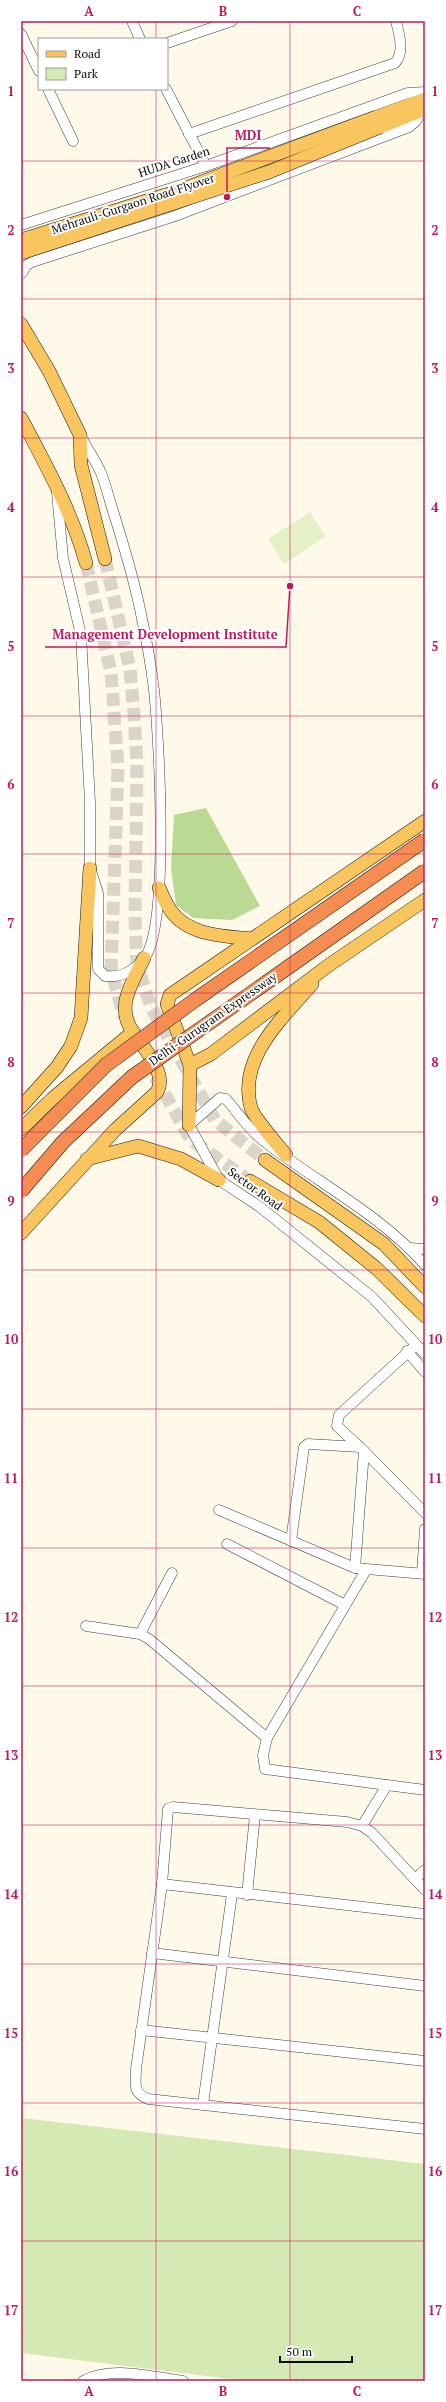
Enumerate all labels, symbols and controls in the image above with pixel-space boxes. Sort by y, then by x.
text: A [84,2,94,20]
text: B [219,2,227,20]
text: C [353,2,361,20]
legend [38,38,168,90]
text: Road [74,46,101,61]
text: Park [74,66,99,81]
text: 1 [7,82,15,100]
text: 1 [431,82,439,100]
callout: MDI [227,123,270,148]
text: MDI [235,126,261,144]
street label: HUDA Garden [136,143,211,180]
street label: Mehrauli-Gurgaon Road Flyover [49,170,217,237]
text: 2 [7,221,15,239]
text: 2 [431,221,439,239]
text: 3 [7,359,15,377]
text: 3 [431,359,439,377]
text: 4 [7,498,15,516]
text: 4 [431,498,439,516]
callout: Management Development Institute [45,622,286,647]
text: Management Development Institute [52,625,278,643]
text: 5 [7,637,15,655]
text: 5 [431,637,439,655]
text: 6 [7,775,15,793]
text: 6 [431,775,439,793]
text: 7 [7,914,15,932]
text: 7 [431,914,439,932]
street label: Delhi-Gurugram Expressway [146,968,280,1069]
text: 8 [7,1053,15,1071]
text: 8 [431,1053,439,1071]
street label: Sector Road [225,1164,286,1214]
text: 9 [7,1192,15,1210]
text: 9 [431,1192,439,1210]
text: 10 [4,1330,19,1348]
text: 10 [428,1330,443,1348]
text: 11 [4,1469,18,1487]
text: 11 [428,1469,442,1487]
text: 12 [4,1608,18,1626]
text: 12 [428,1608,442,1626]
text: 13 [4,1746,18,1764]
text: 13 [428,1746,442,1764]
text: 14 [4,1885,19,1903]
text: 14 [428,1885,443,1903]
text: 15 [4,2024,18,2042]
text: 15 [428,2024,442,2042]
text: 16 [4,2162,18,2180]
text: 16 [428,2162,442,2180]
text: 17 [4,2301,18,2319]
text: 17 [428,2301,442,2319]
scale bar [280,2338,352,2364]
text: 50 m [286,2344,313,2359]
text: A [84,2382,94,2400]
text: B [219,2382,227,2400]
text: C [353,2382,361,2400]

